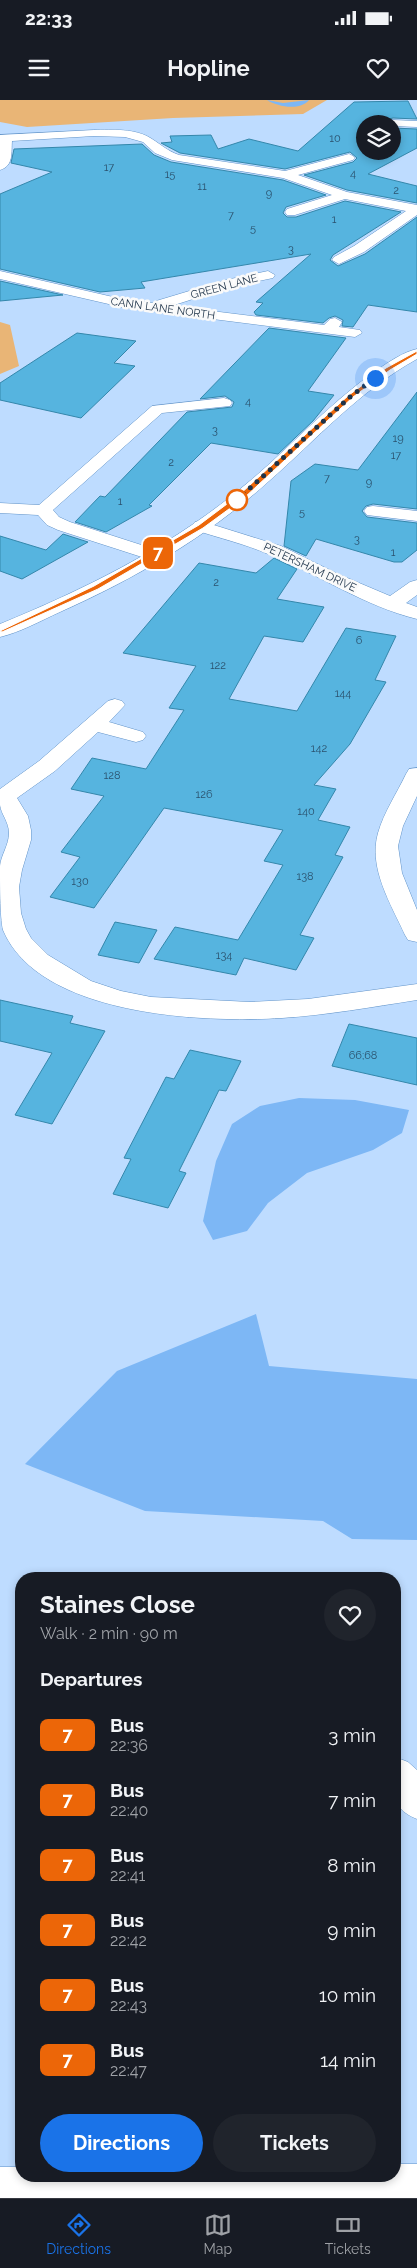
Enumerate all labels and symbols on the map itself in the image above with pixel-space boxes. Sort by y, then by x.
house number: 10 [329,132,341,145]
house number: 17 [104,161,114,174]
house number: 4 [350,167,356,180]
house number: 15 [165,168,175,181]
house number: 11 [197,180,207,193]
house number: 2 [393,184,399,197]
house number: 9 [266,187,272,200]
house number: 7 [228,209,234,222]
house number: 1 [332,213,337,226]
house number: 5 [250,222,256,235]
house number: 3 [288,243,294,256]
street label: GREEN LANE [189,271,259,302]
street label: CANN LANE NORTH [110,295,216,322]
your location [363,366,388,391]
house number: 4 [245,395,251,408]
house number: 3 [212,424,218,437]
house number: 19 [392,432,404,445]
house number: 17 [391,449,401,462]
house number: 2 [168,456,174,469]
house number: 7 [324,472,330,485]
house number: 9 [366,476,372,489]
unlabelled marker [226,489,248,511]
house number: 1 [118,495,123,508]
house number: 5 [299,506,305,519]
house number: 3 [354,533,360,546]
line badge: 7 [142,537,174,569]
street label: PETERSHAM DRIVE [261,540,358,595]
house number: 1 [391,546,396,559]
house number: 2 [213,576,219,589]
house number: 6 [356,634,363,647]
house number: 122 [210,659,226,672]
house number: 144 [335,687,351,700]
house number: 142 [311,742,327,755]
house number: 128 [104,769,120,782]
house number: 126 [195,788,213,801]
house number: 140 [297,805,315,818]
house number: 138 [296,870,314,883]
house number: 130 [71,875,89,888]
house number: 134 [216,949,232,962]
house number: 66;68 [349,1049,377,1062]

